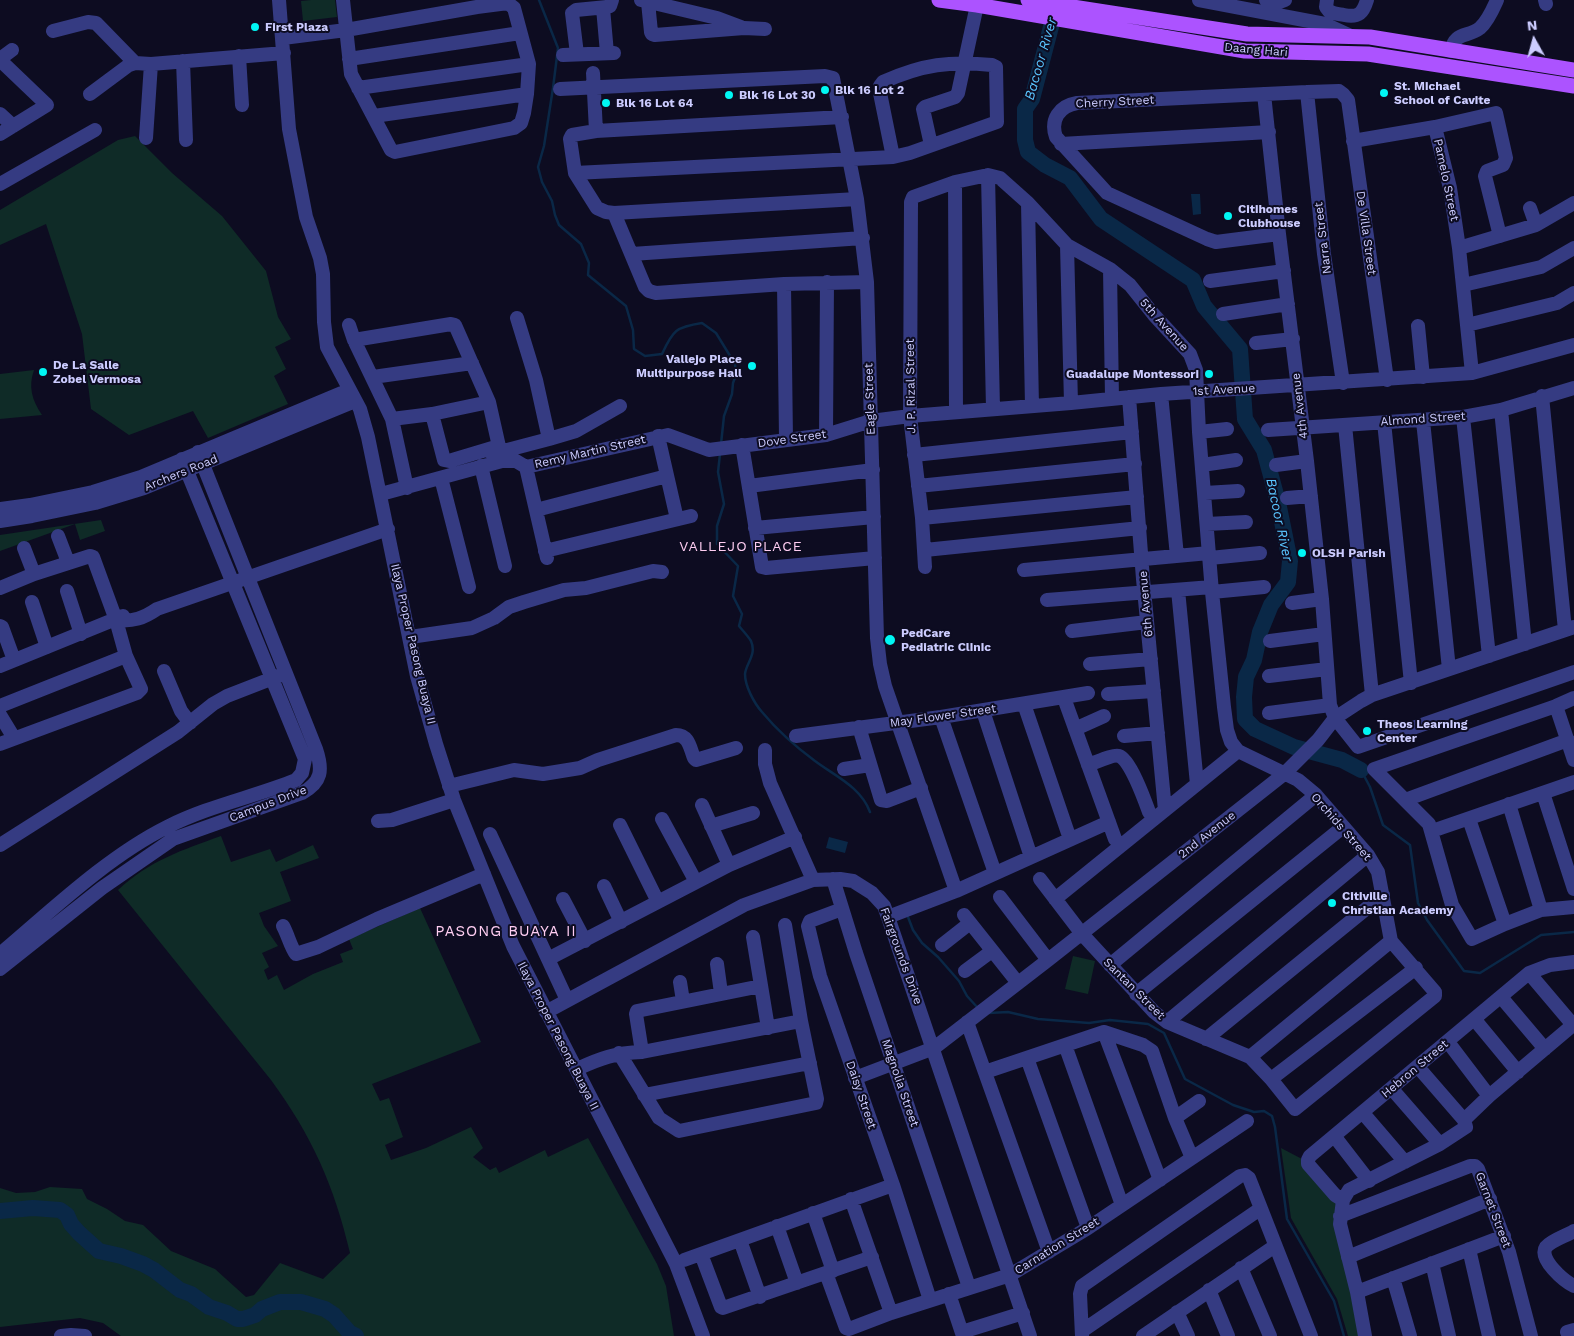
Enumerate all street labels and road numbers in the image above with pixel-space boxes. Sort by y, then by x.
street label: Daang Hari [1224,40,1288,60]
street label: Cherry Street [1075,93,1155,111]
street label: Pamelo Street [1430,138,1462,222]
street label: De Villa Street [1353,190,1379,276]
street label: Narra Street [1311,201,1335,275]
street label: 5th Avenue [1137,296,1191,354]
street label: J. P. Rizal Street [903,338,919,434]
street label: Eagle Street [862,363,878,435]
street label: 4th Avenue [1289,372,1311,440]
street label: 1st Avenue [1192,381,1256,399]
street label: Almond Street [1380,409,1466,429]
street label: Dove Street [757,427,827,451]
street label: Remy Martin Street [533,432,647,472]
street label: Archers Road [142,452,220,494]
street label: Ilaya Proper Pasong Buaya II [387,562,439,726]
street label: 6th Avenue [1136,570,1156,638]
street label: May Flower Street [889,701,997,731]
street label: Campus Drive [227,783,309,825]
street label: Orchids Street [1308,790,1374,864]
street label: 2nd Avenue [1176,808,1238,862]
street label: Fairgrounds Drive [877,906,925,1006]
street label: Santan Street [1100,955,1168,1023]
street label: Ilaya Proper Pasong Buaya II [514,959,602,1113]
street label: Magnolia Street [878,1037,922,1129]
street label: Hebron Street [1379,1037,1451,1101]
street label: Daisy Street [843,1059,879,1131]
street label: Garnet Street [1472,1170,1514,1250]
street label: Carnation Street [1012,1214,1102,1278]

